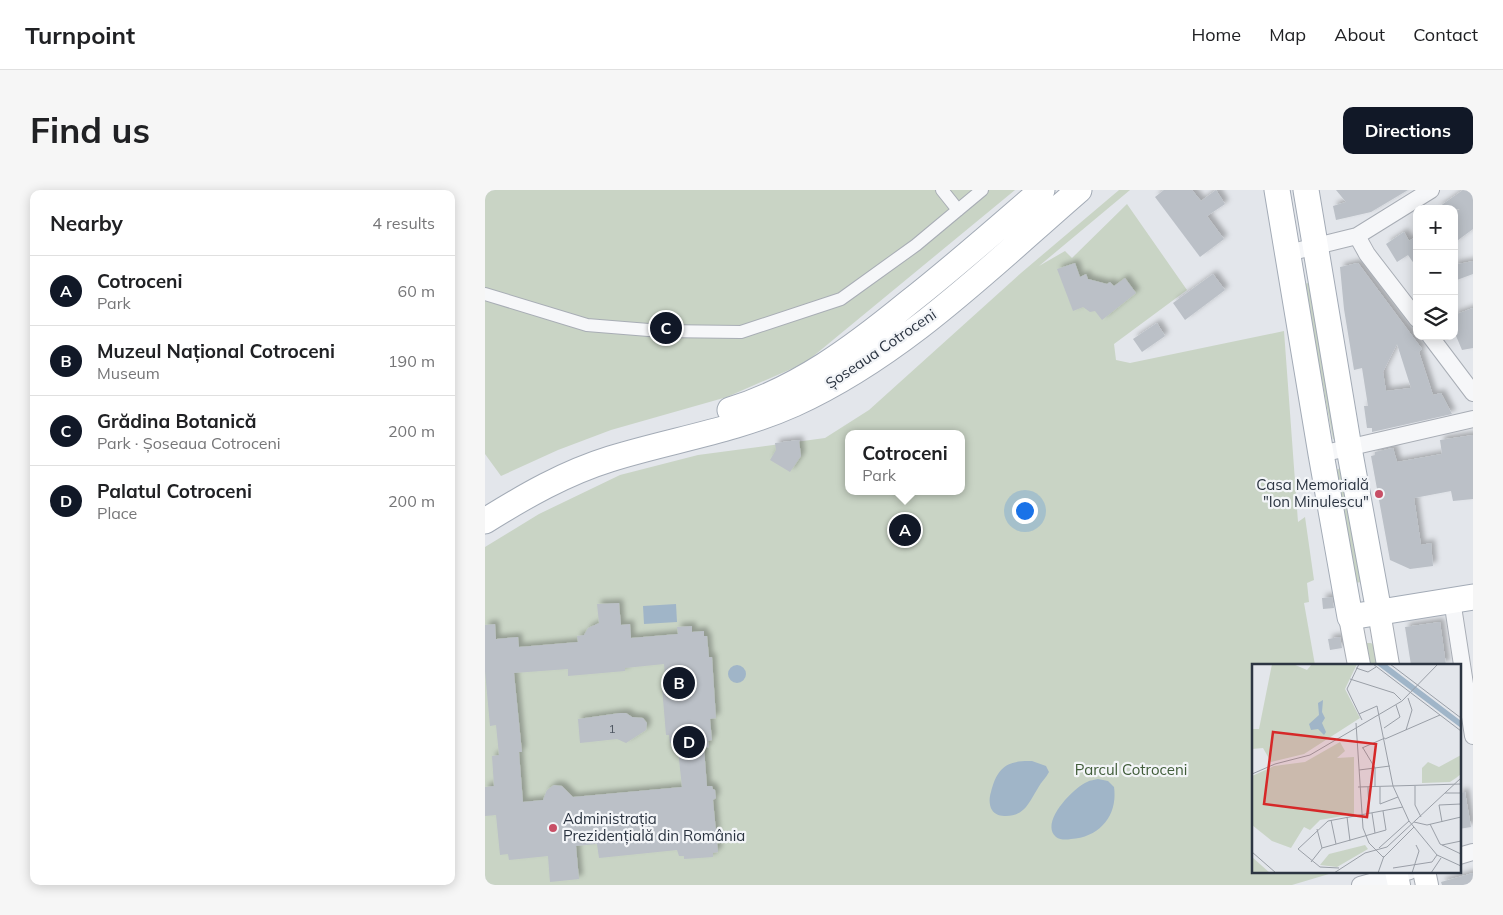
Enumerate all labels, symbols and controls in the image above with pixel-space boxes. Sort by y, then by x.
text: Turnpoint [25,20,135,50]
text: Home [1191,23,1241,46]
text: Map [1269,23,1306,46]
text: About [1334,23,1385,46]
text: Contact [1413,23,1478,46]
button: Directions [1343,107,1473,154]
text: Find us [30,108,150,152]
map controls [1413,205,1458,340]
button: + [1413,205,1458,250]
text: Nearby [50,210,123,236]
text: 4 results [372,213,435,233]
button: − [1413,250,1458,295]
text: Cotroceni [97,269,182,293]
text: A [60,281,72,301]
text: 60 m [398,281,435,301]
text: Park [97,293,131,313]
button: layers [1413,295,1458,340]
street label: Șoseaua Cotroceni [822,305,940,393]
pin: C [650,309,682,347]
text: Muzeul Național Cotroceni [97,339,335,363]
text: B [60,351,72,371]
text: 190 m [388,351,435,371]
text: Museum [97,363,160,383]
text: Grădina Botanică [97,409,257,433]
text: C [61,421,71,441]
text: 200 m [388,421,435,441]
popup [845,430,965,495]
text: Park · Șoseaua Cotroceni [97,433,281,453]
text: Cotroceni [862,441,948,465]
text: Park [862,465,896,485]
place label: Casa Memorială "Ion Minulescu" [1256,475,1369,511]
text: Palatul Cotroceni [97,479,252,503]
marker: Casa Memorială "Ion Minulescu" [1373,488,1385,500]
text: D [60,491,72,511]
text: 200 m [388,491,435,511]
your location [1012,498,1038,524]
text: Place [97,503,137,523]
pin: A [889,511,921,549]
pin: B [663,664,695,702]
inset map [1252,664,1461,872]
house number: 1 [608,721,616,736]
pin: D [673,723,705,761]
park label: Parcul Cotroceni [1075,760,1187,779]
place label: Administrația Prezidențială din România [563,809,745,845]
marker: Administrația Prezidențială din România [547,822,559,834]

